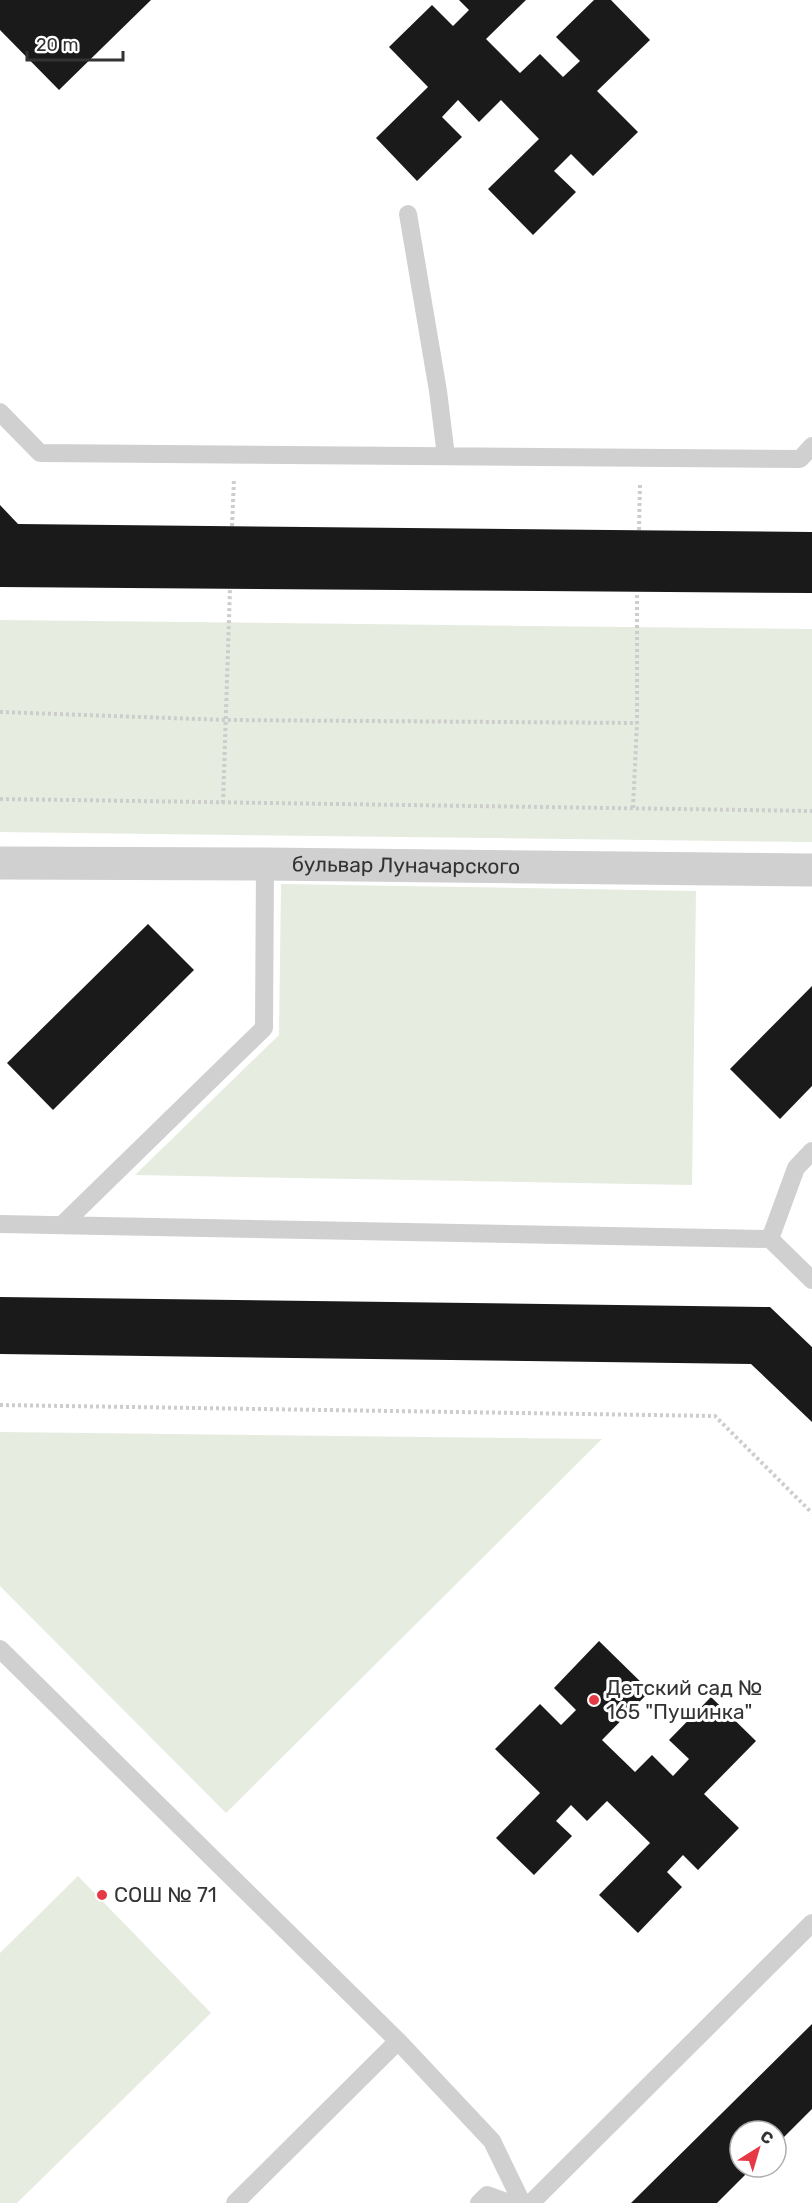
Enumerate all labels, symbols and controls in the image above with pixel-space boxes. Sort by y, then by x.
scale bar [27,24,123,62]
text: 20 m [36,34,78,56]
street label: бульвар Луначарского [292,851,520,879]
place label: Детский сад № 165 "Пушинка" [606,1675,762,1724]
marker: Детский сад № 165 "Пушинка" [587,1693,601,1707]
place label: СОШ № 71 [114,1882,217,1907]
marker: СОШ № 71 [95,1888,109,1902]
north arrow [728,2119,788,2179]
text: С [757,2126,777,2148]

